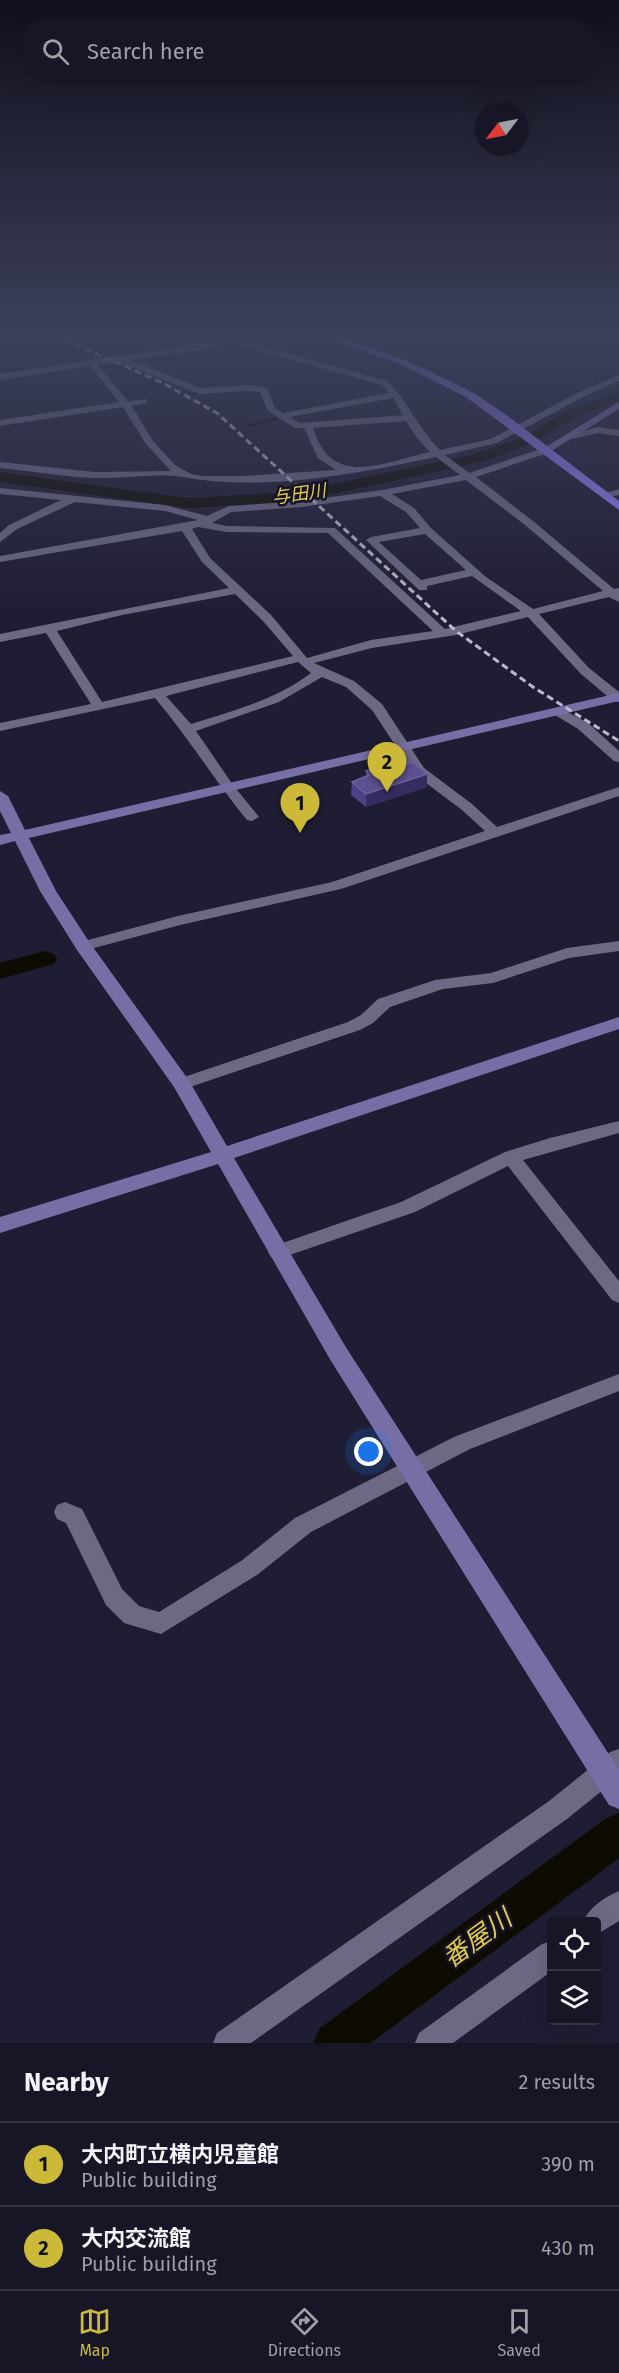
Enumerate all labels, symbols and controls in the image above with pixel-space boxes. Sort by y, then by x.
search box [18,18,601,84]
icon: search [39,35,72,68]
text: Search here [87,38,205,65]
north arrow [475,102,529,156]
water label: 与田川 [271,479,329,509]
pin: 2 [368,742,406,792]
pin: 1 [280,784,320,833]
your location [354,1437,383,1466]
water label: 番屋川 [437,1901,520,1974]
map controls [547,1917,601,2025]
button: locate [547,1917,601,1971]
button: layers [547,1971,601,2025]
text: Nearby [24,2067,109,2098]
text: 2 results [518,2070,595,2094]
text: 大内町立横内児童館 [81,2141,279,2168]
text: 1 [39,2152,48,2176]
text: 390 m [541,2152,595,2176]
text: Public building [81,2168,217,2192]
text: 大内交流館 [81,2225,191,2252]
text: 2 [38,2236,49,2260]
text: 430 m [541,2236,595,2260]
text: Public building [81,2252,217,2276]
tab: Map [78,2305,111,2360]
tab: Directions [268,2305,341,2360]
tab: Saved [497,2305,541,2360]

